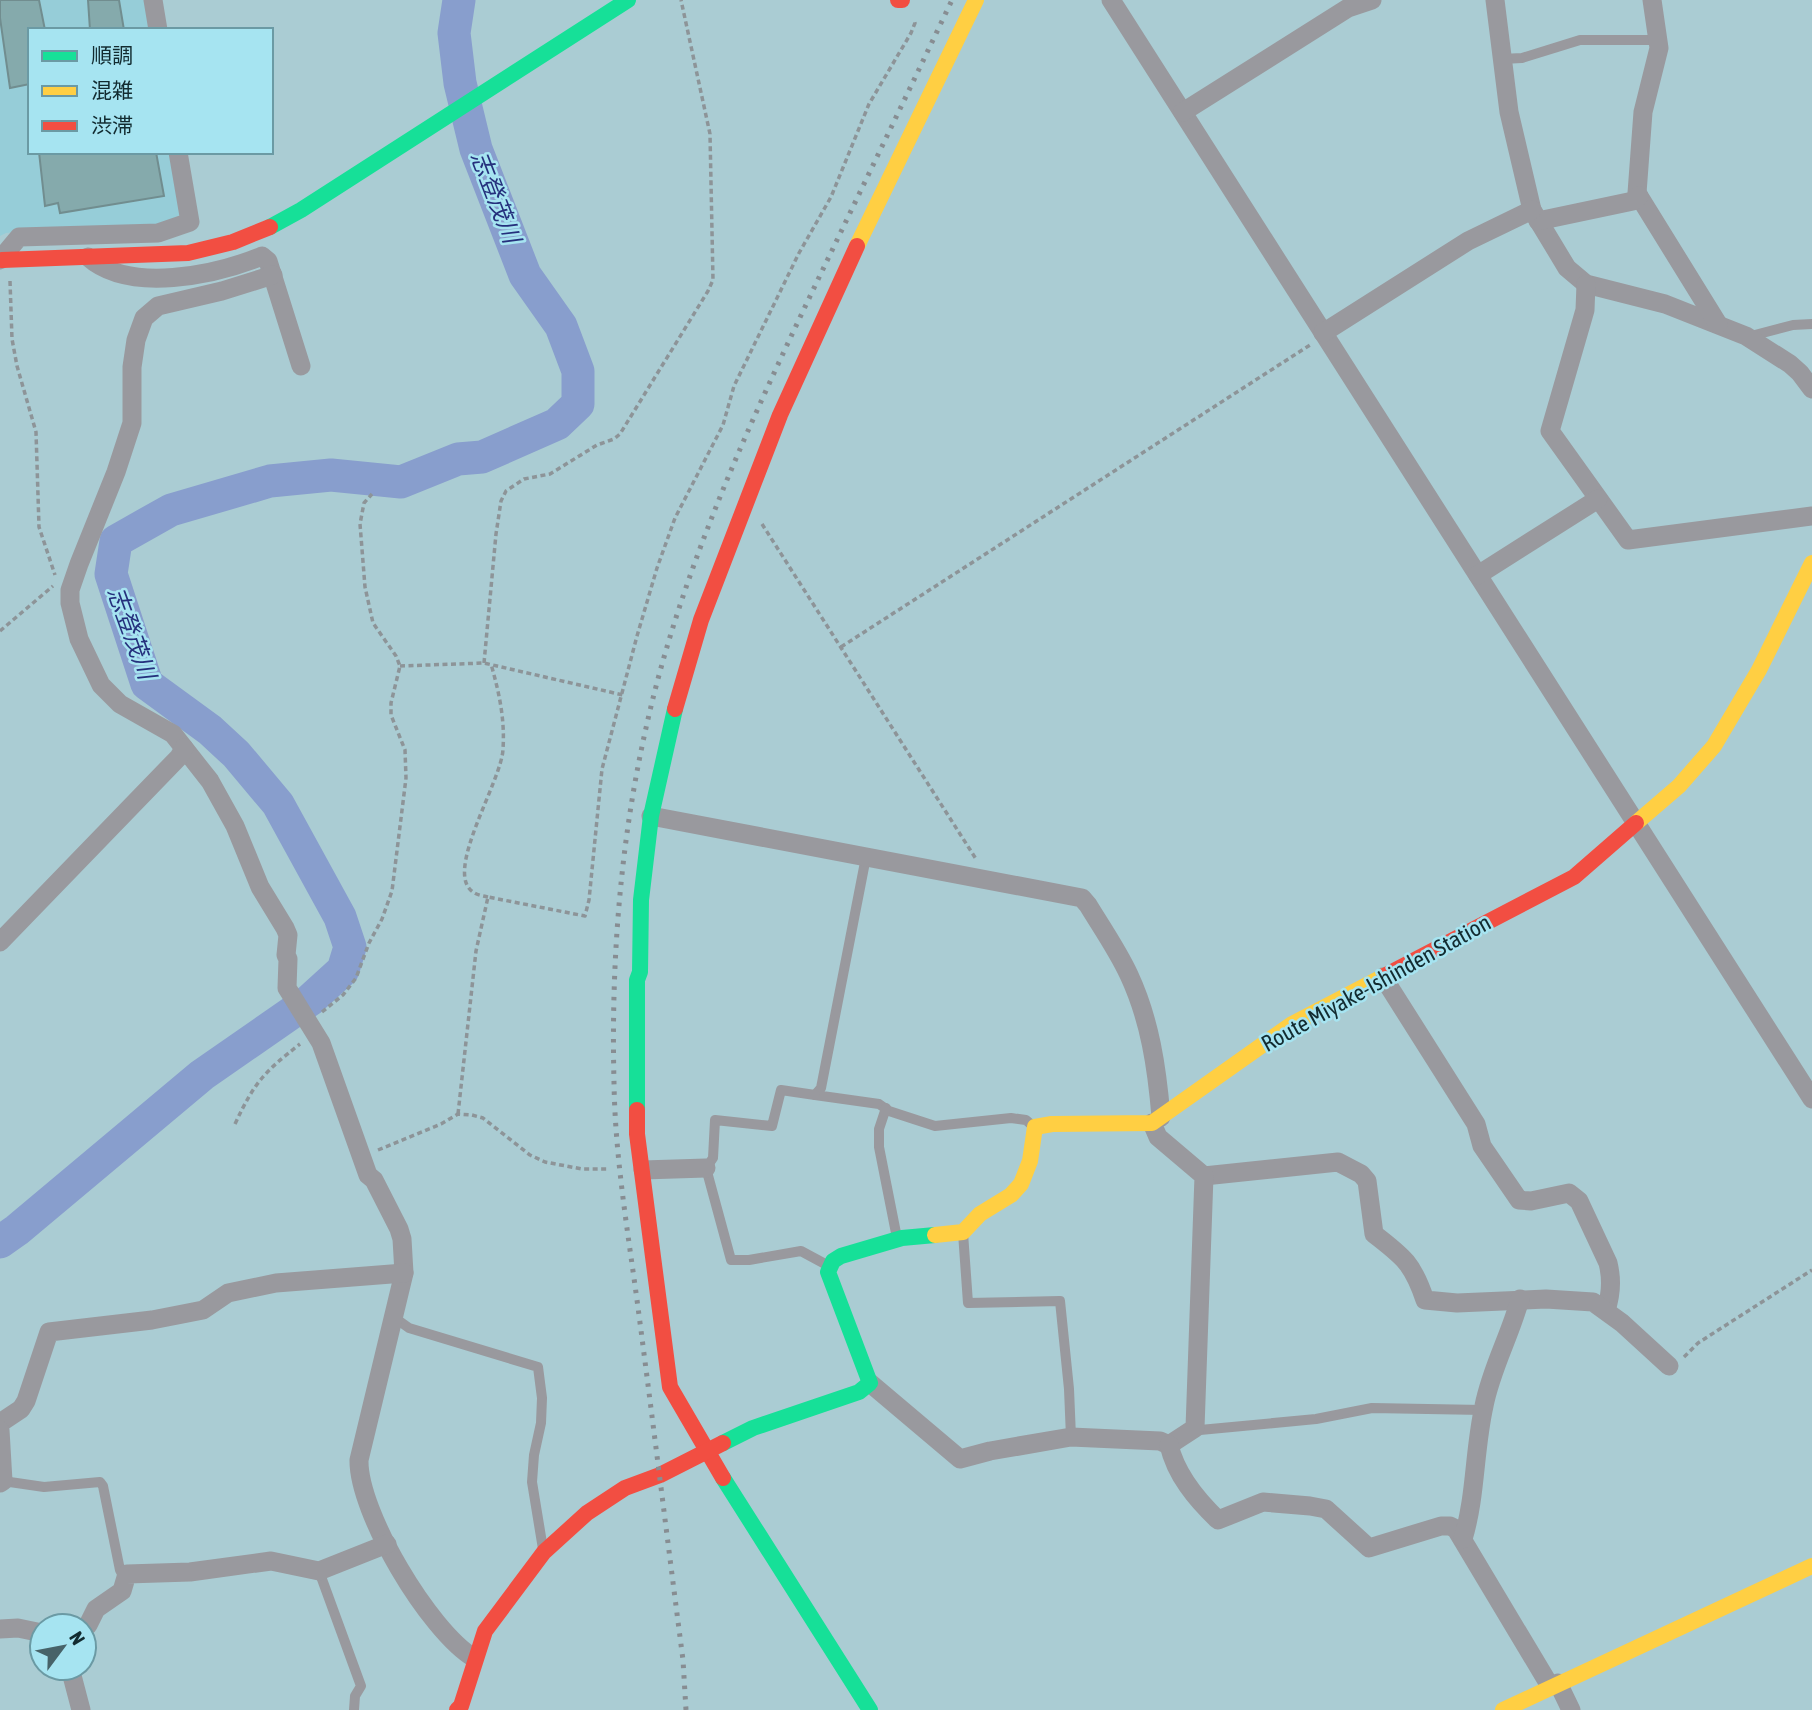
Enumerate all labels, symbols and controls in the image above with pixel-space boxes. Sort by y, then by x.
legend [28,28,273,154]
text: 順調 [91,43,133,67]
text: 混雑 [91,78,133,102]
text: 渋滞 [91,113,133,137]
water label: 志登茂川 [466,147,527,249]
water label: 志登茂川 [103,583,162,686]
street label: Route Miyake-Ishinden Station [1257,909,1495,1057]
north arrow [28,1612,98,1682]
text: N [65,1627,90,1649]

